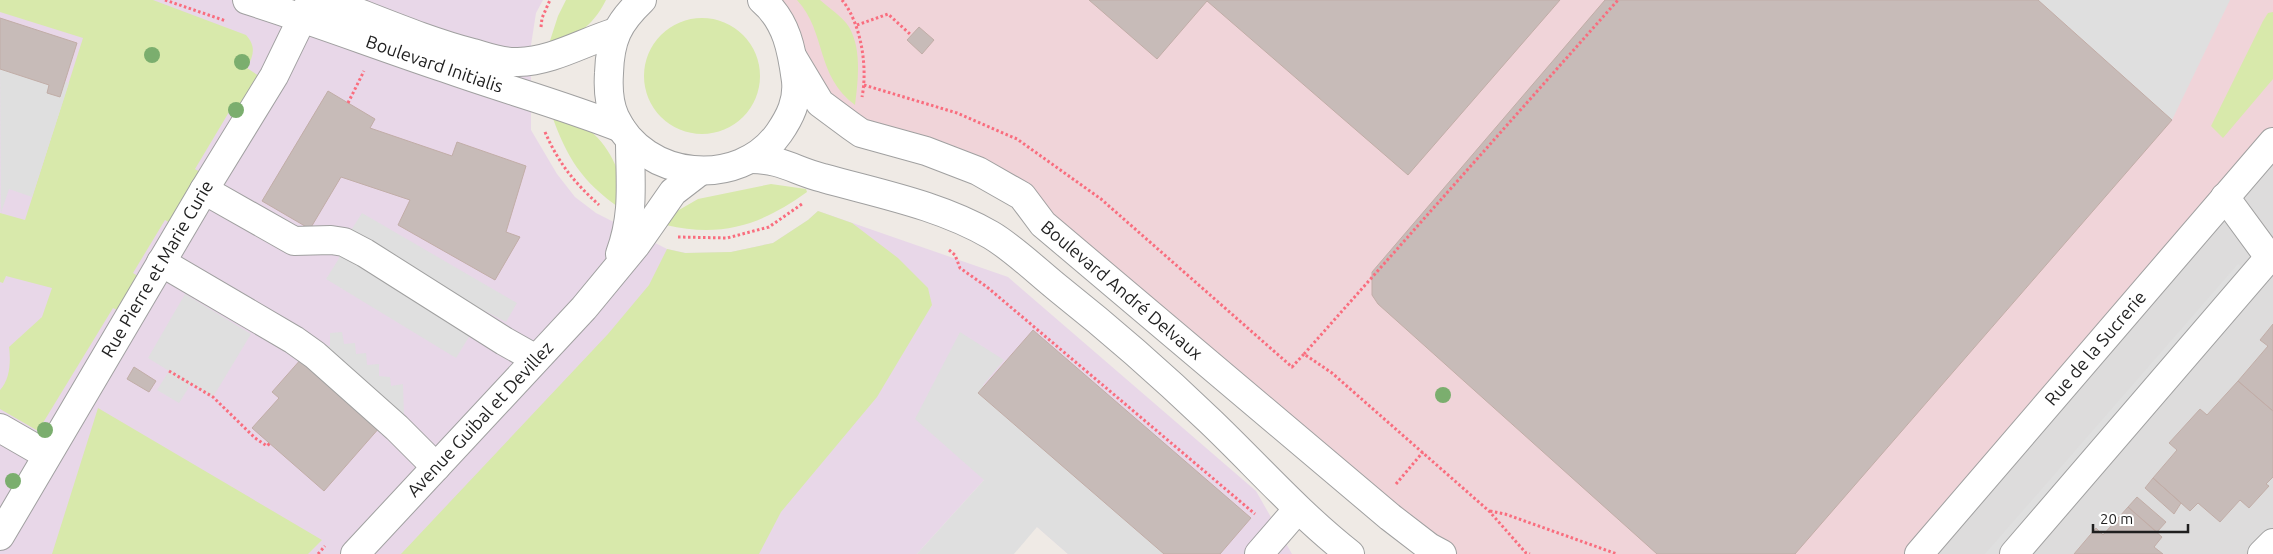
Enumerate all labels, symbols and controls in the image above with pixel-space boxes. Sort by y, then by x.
street label: Boulevard Initialis [364,30,506,96]
street label: Rue Pierre et Marie Curie [97,176,217,361]
street label: Boulevard André Delvaux [1038,216,1207,363]
street label: Rue de la Sucrerie [2040,287,2149,409]
street label: Avenue Guibal et Devillez [403,337,557,500]
scale bar [2093,502,2188,534]
text: 20 m [2100,510,2133,527]

